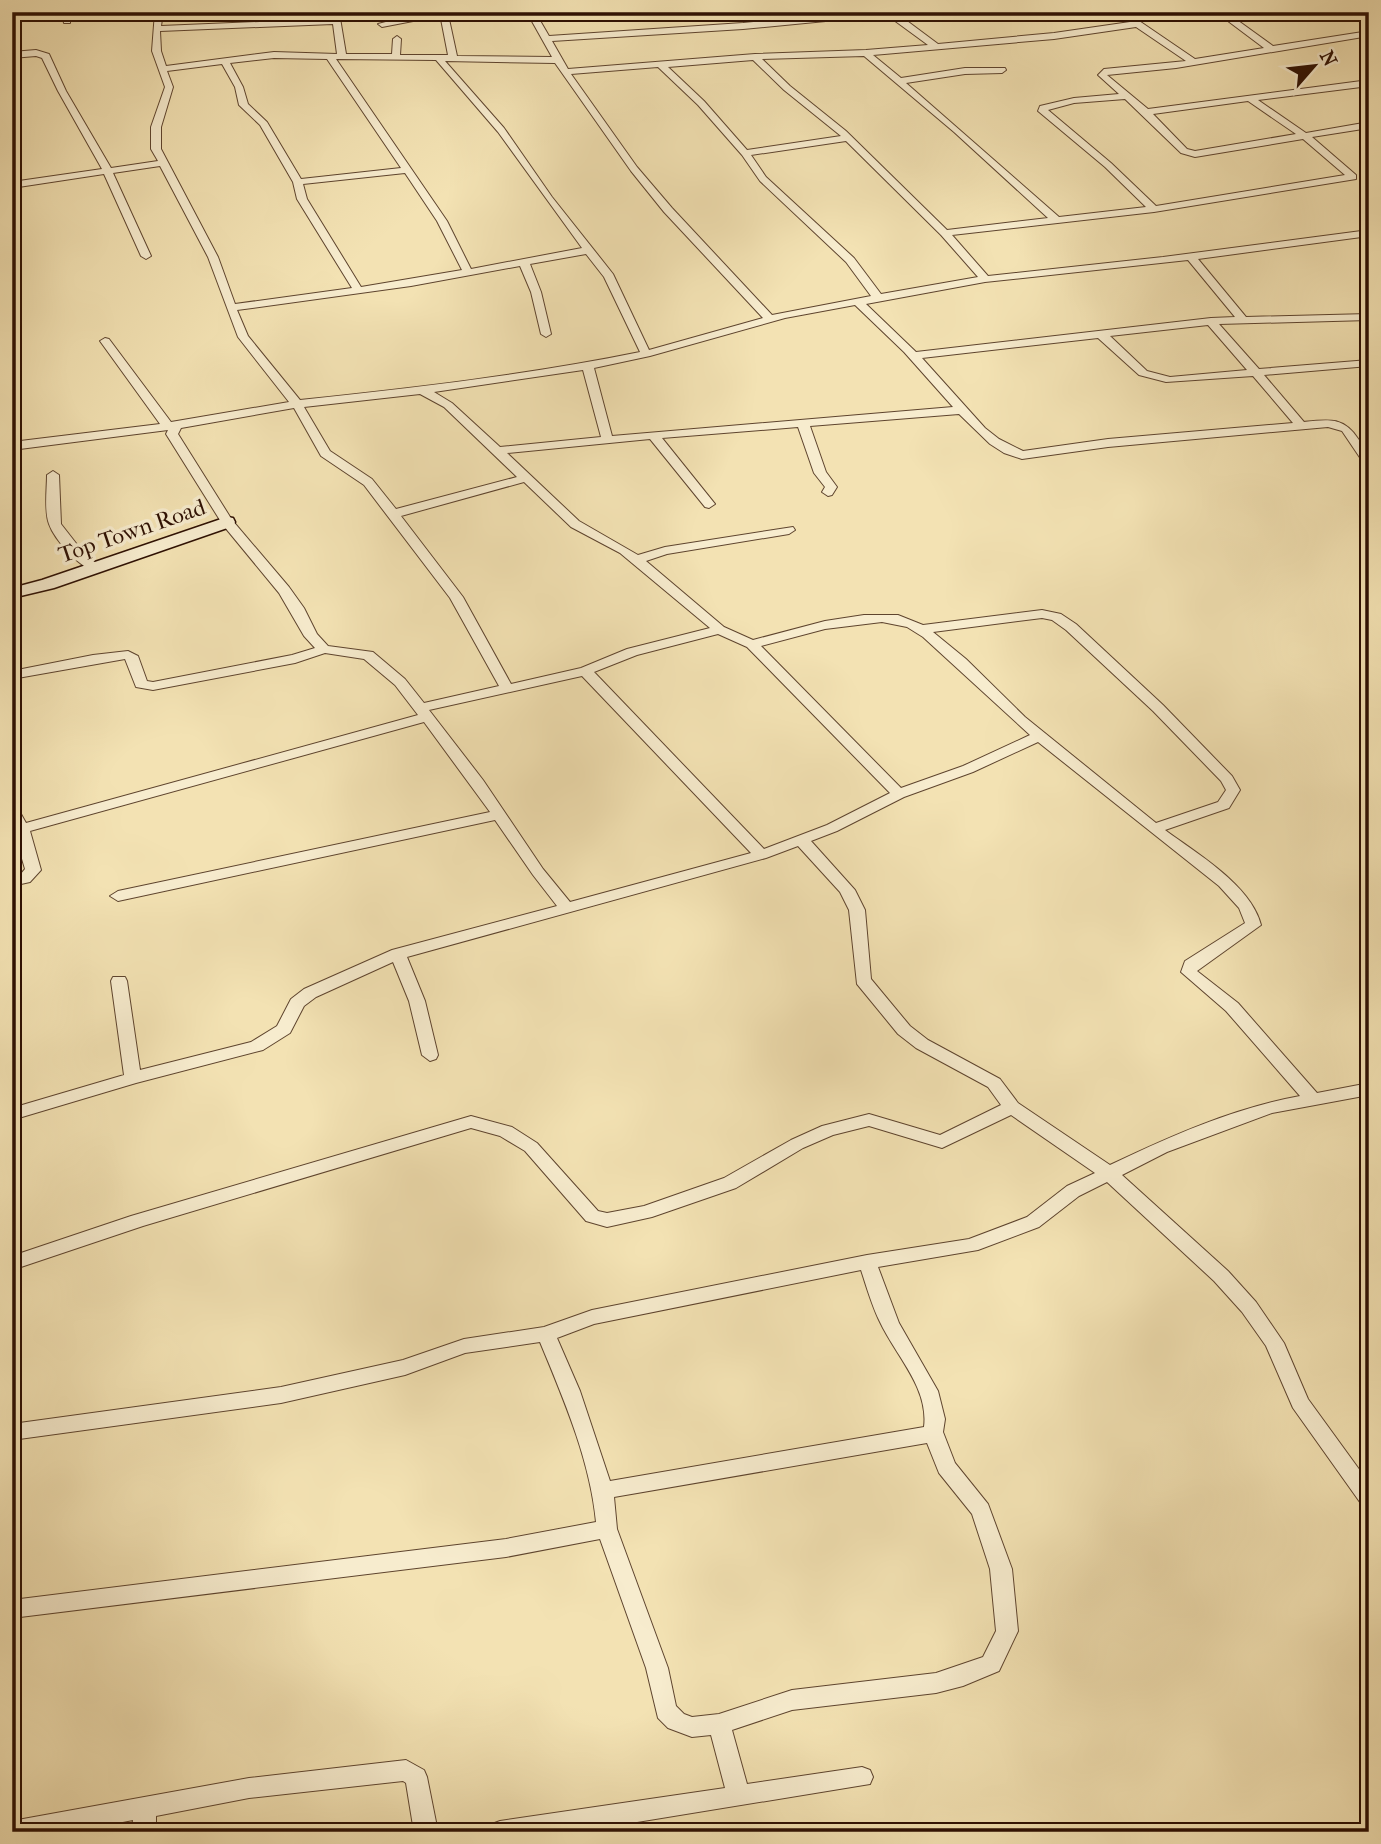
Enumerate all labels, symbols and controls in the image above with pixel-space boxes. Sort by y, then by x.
north arrow [1280,32,1350,102]
text: N [1315,47,1341,71]
street label: Top Town Road [55,493,209,569]

